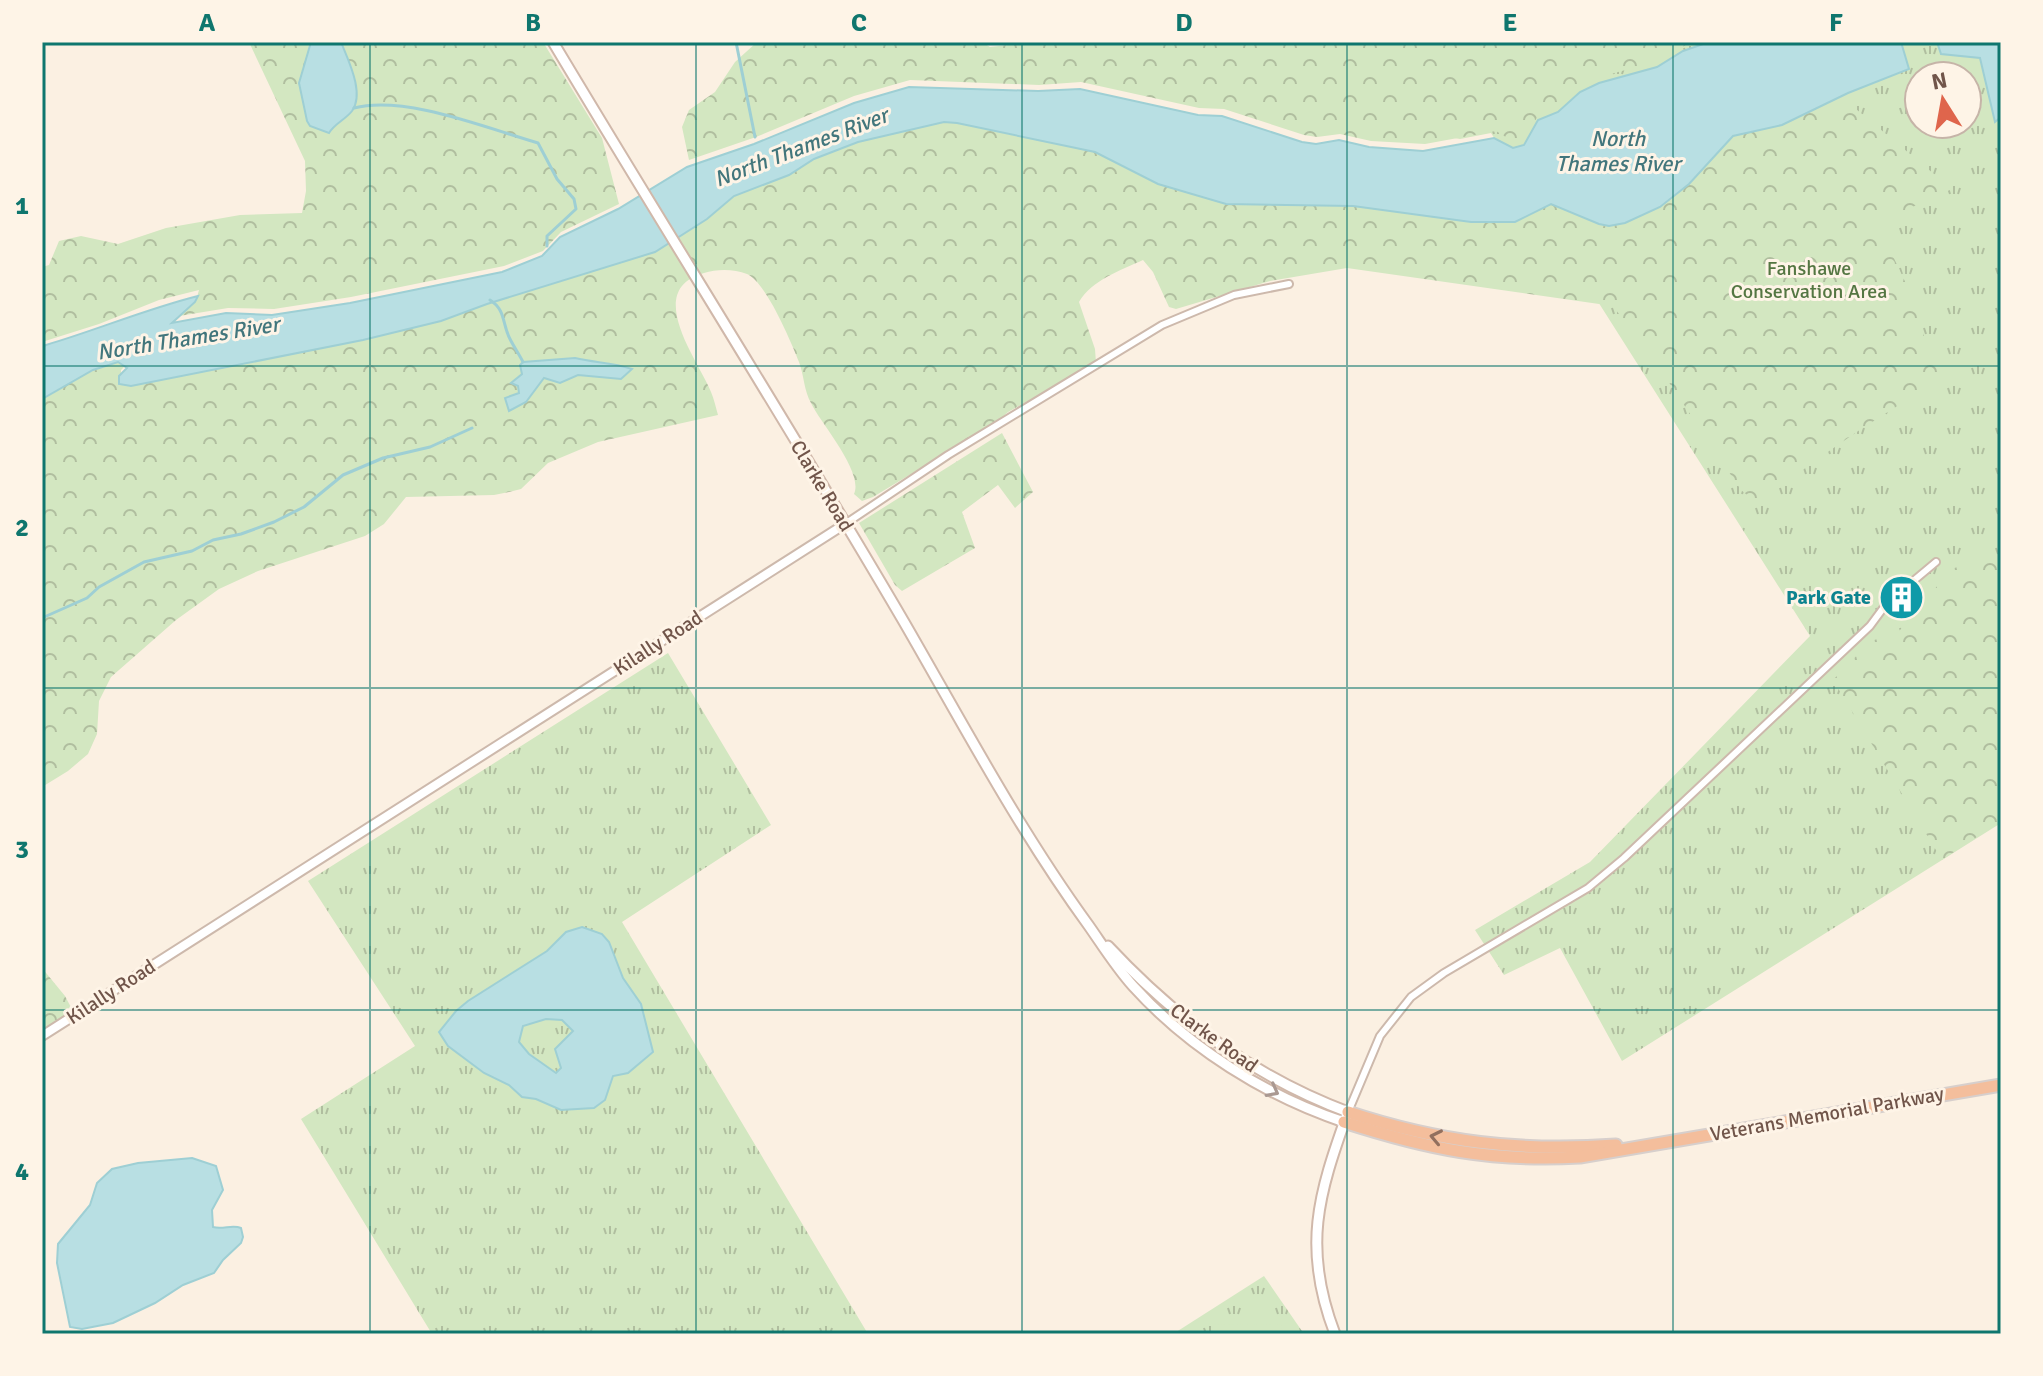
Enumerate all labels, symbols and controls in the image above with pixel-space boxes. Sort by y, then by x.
text: A [199,7,216,39]
text: B [525,7,541,39]
text: C [851,7,867,39]
text: D [1175,7,1193,39]
text: E [1503,7,1517,39]
text: F [1829,7,1843,39]
north arrow [1903,60,1983,140]
text: N [1929,66,1949,96]
water label: North Thames River [710,100,895,193]
water label: North Thames River [1556,125,1683,177]
text: 1 [15,190,29,222]
park label: Fanshawe Conservation Area [1731,256,1887,304]
water label: North Thames River [95,310,284,366]
street label: Clarke Road [785,436,859,536]
text: 2 [15,512,29,544]
building icon: Park Gate [1878,573,1926,621]
place label: Park Gate [1786,585,1871,610]
street label: Kilally Road [609,605,707,681]
text: 3 [15,834,29,866]
street label: Kilally Road [62,954,160,1030]
street label: Clarke Road [1165,998,1263,1078]
street label: Veterans Memorial Parkway [1708,1081,1946,1147]
one-way arrow [1264,1082,1279,1097]
one-way arrow [1429,1129,1442,1146]
text: 4 [15,1156,29,1188]

